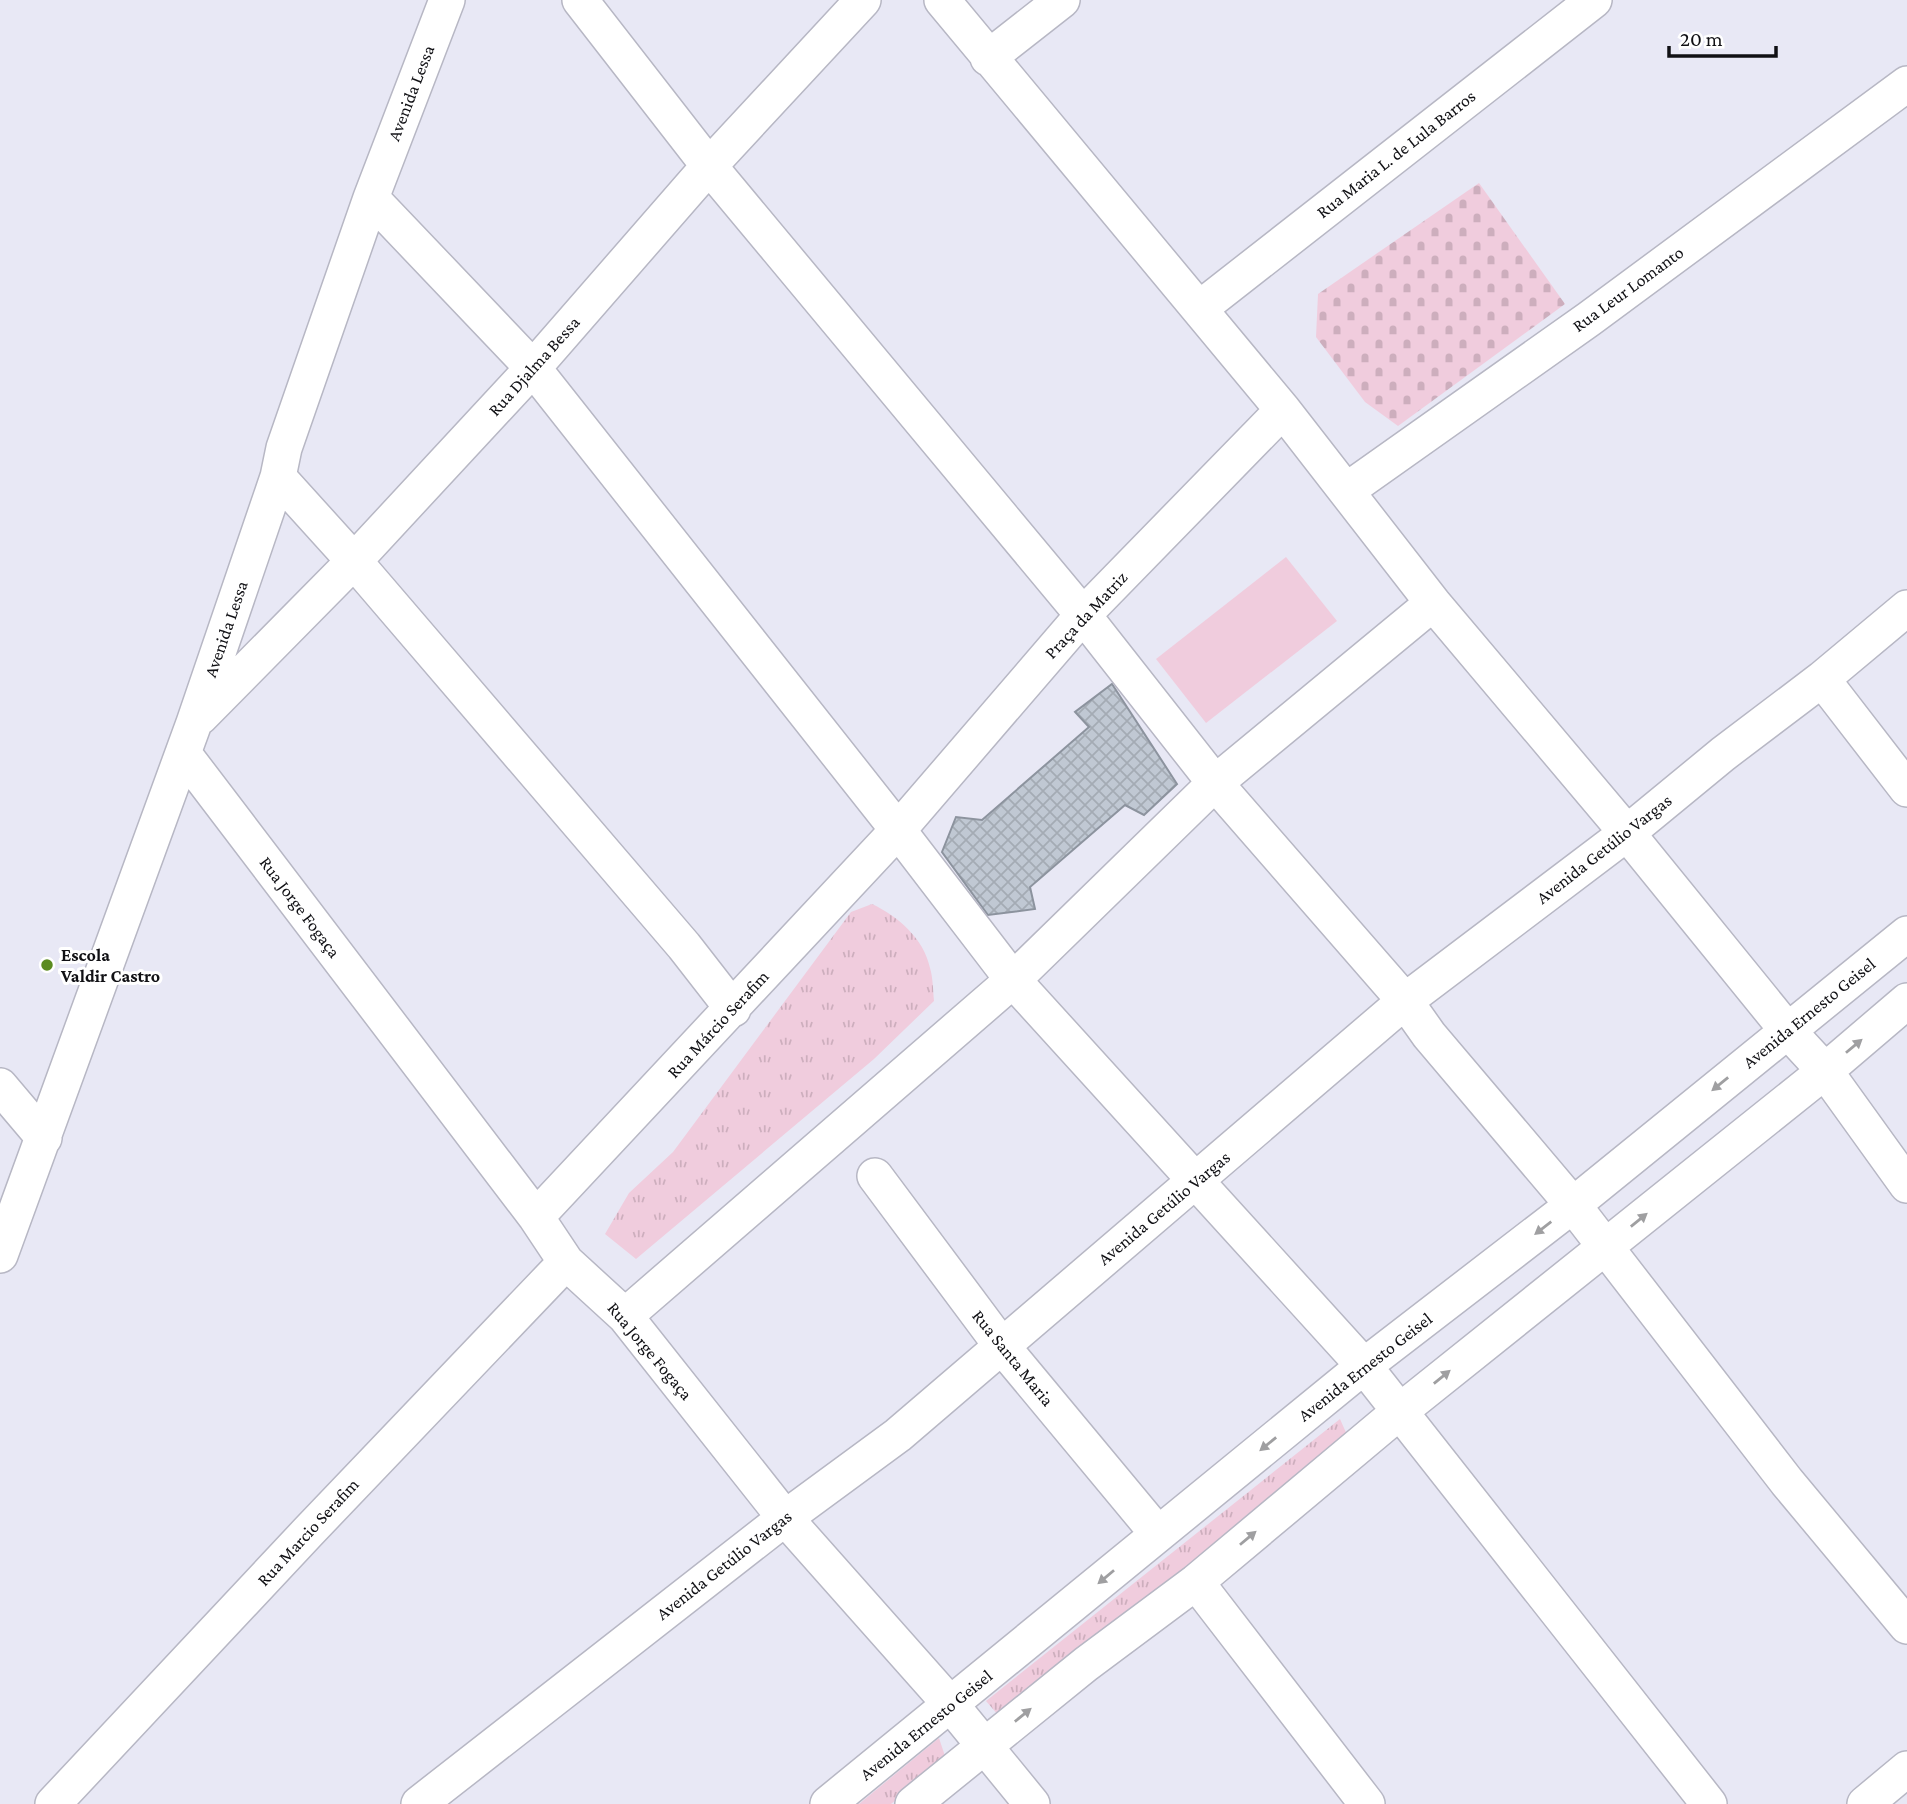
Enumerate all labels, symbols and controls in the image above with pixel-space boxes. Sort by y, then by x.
scale bar [1669,14,1776,58]
text: 20 m [1680,27,1723,51]
street label: Avenida Lessa [384,42,438,144]
street label: Rua Maria L. de Lula Barros [1313,86,1479,222]
street label: Rua Leur Lomanto [1569,242,1687,336]
street label: Rua Djalma Bessa [484,312,585,421]
street label: Praça da Matriz [1041,567,1132,663]
street label: Avenida Lessa [200,578,252,680]
street label: Avenida Getúlio Vargas [1532,790,1676,908]
street label: Rua Jorge Fogaça [255,853,345,961]
place label: Escola Valdir Castro [60,945,160,986]
street label: Avenida Ernesto Geisel [1739,953,1879,1072]
marker: Escola Valdir Castro [39,957,55,973]
street label: Rua Márcio Serafim [663,966,773,1082]
one-way arrow [1845,1038,1863,1054]
one-way arrow [1712,1077,1730,1092]
street label: Avenida Getúlio Vargas [1094,1147,1234,1269]
one-way arrow [1630,1212,1648,1227]
one-way arrow [1535,1220,1553,1235]
street label: Rua Jorge Fogaça [603,1298,697,1404]
street label: Rua Santa Maria [968,1306,1058,1410]
street label: Avenida Ernesto Geisel [1294,1308,1436,1425]
one-way arrow [1434,1370,1451,1385]
one-way arrow [1260,1436,1277,1451]
street label: Rua Marcio Serafim [253,1474,363,1590]
street label: Avenida Getúlio Vargas [652,1506,796,1624]
one-way arrow [1240,1531,1257,1546]
one-way arrow [1097,1569,1114,1584]
street label: Avenida Ernesto Geisel [856,1665,996,1784]
one-way arrow [1014,1707,1032,1722]

